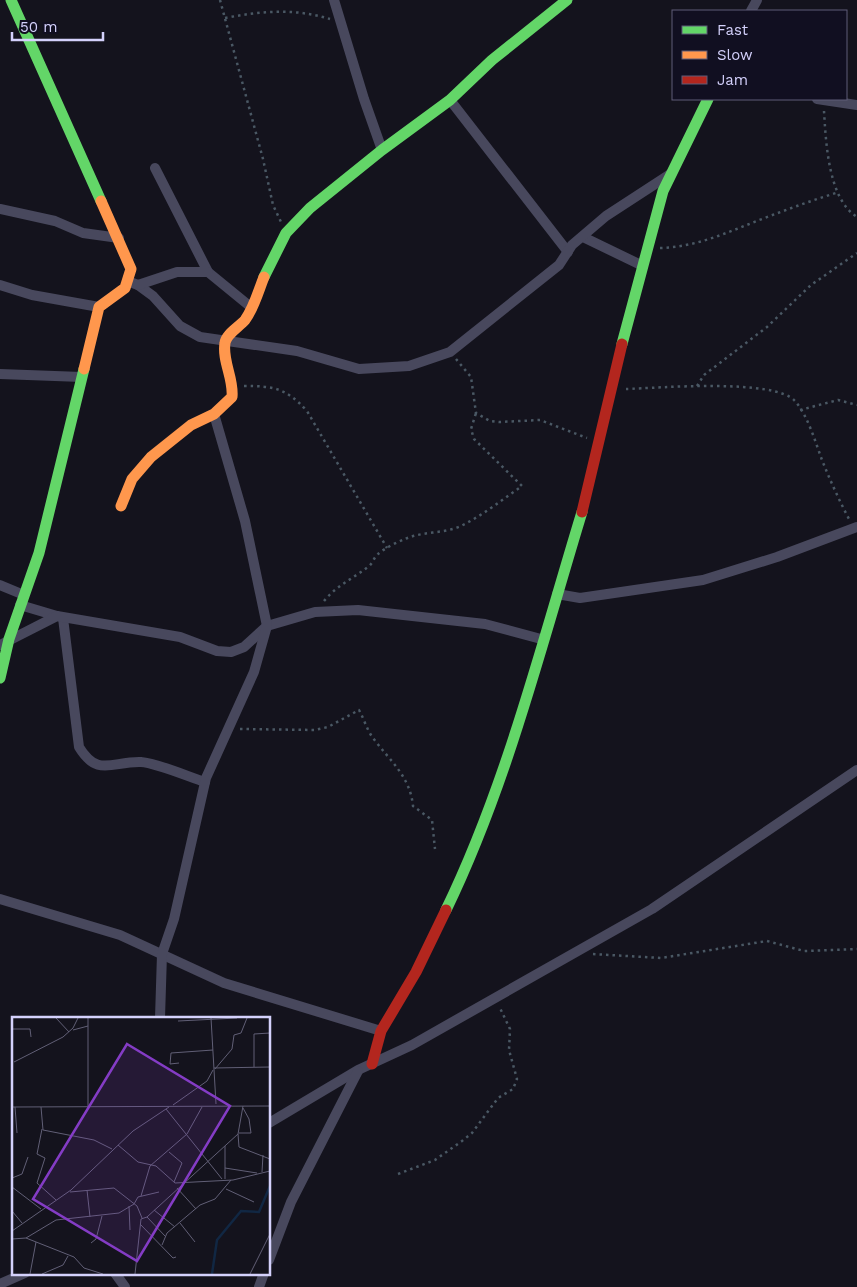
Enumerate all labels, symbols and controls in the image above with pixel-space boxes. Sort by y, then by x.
scale bar [12,10,104,42]
legend [672,10,847,100]
text: 50 m [20,18,57,36]
text: Fast [717,21,749,39]
text: Slow [717,46,753,64]
text: Jam [717,71,748,89]
inset map [12,1017,270,1274]

